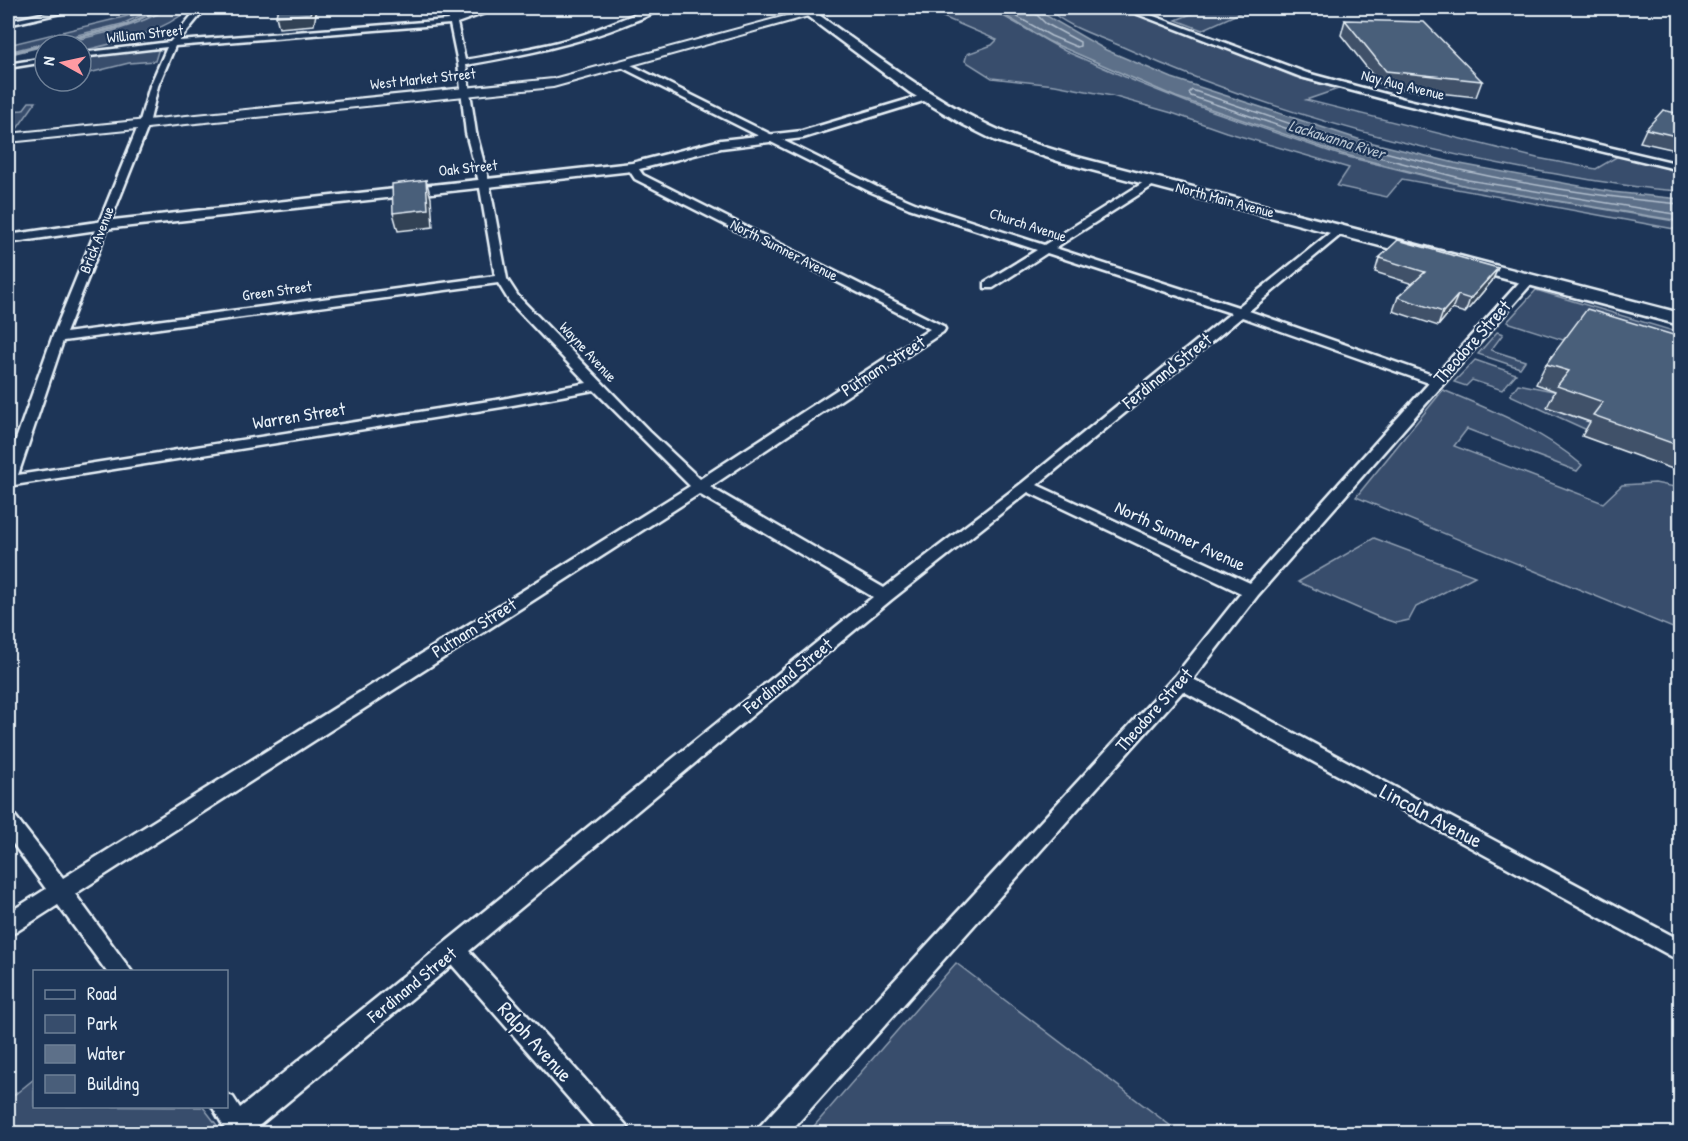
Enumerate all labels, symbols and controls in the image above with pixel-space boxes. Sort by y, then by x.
street label: William Street [106,19,185,48]
north arrow [33,33,93,93]
text: N [37,55,60,67]
street label: West Market Street [369,62,478,94]
street label: Nay Aug Avenue [1359,64,1447,105]
water label: Lackawanna River [1286,114,1389,165]
street label: Oak Street [438,154,499,181]
street label: North Main Avenue [1174,176,1277,223]
street label: Church Avenue [987,202,1069,247]
street label: Brick Avenue [74,203,119,276]
street label: North Sumner Avenue [727,213,842,286]
street label: Green Street [241,275,314,306]
street label: Theodore Street [1427,294,1517,389]
street label: Wayne Avenue [555,317,622,387]
street label: Ferdinand Street [1116,326,1217,415]
street label: Putnam Street [836,329,930,402]
street label: Warren Street [251,396,348,435]
street label: North Sumner Avenue [1111,494,1250,577]
street label: Putnam Street [427,591,522,663]
street label: Ferdinand Street [737,631,838,720]
street label: Theodore Street [1109,662,1199,757]
street label: Lincoln Avenue [1375,777,1487,855]
street label: Ferdinand Street [361,940,462,1029]
legend [33,970,228,1108]
text: Road [87,981,117,1006]
street label: Ralph Avenue [491,995,579,1088]
text: Park [87,1011,118,1036]
text: Water [87,1041,125,1066]
text: Building [87,1071,139,1096]

